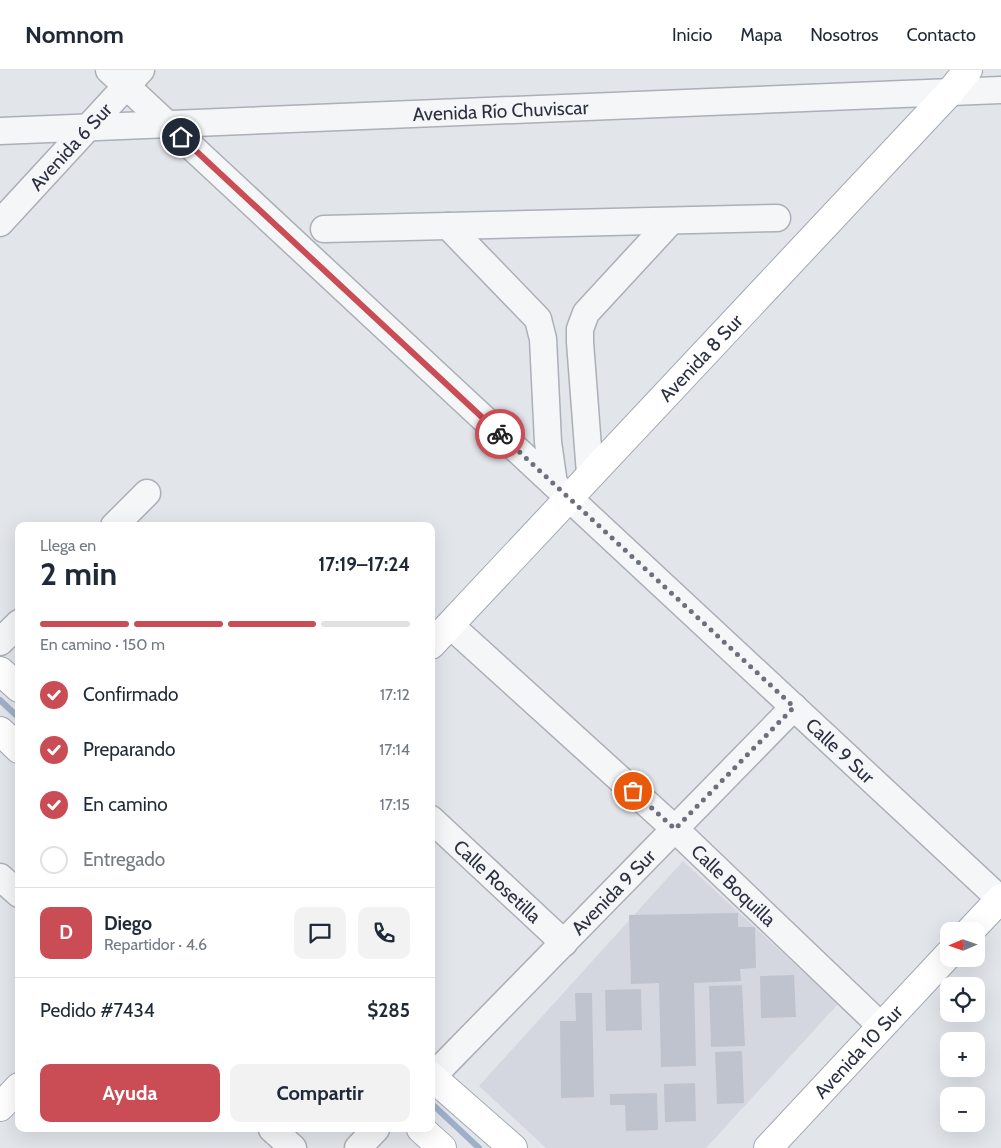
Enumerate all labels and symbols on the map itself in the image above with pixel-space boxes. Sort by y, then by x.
street label: Avenida Río Chuviscar [412,96,589,126]
street label: Avenida 6 Sur [25,98,117,195]
pin [160,116,202,158]
street label: Avenida 8 Sur [655,310,747,407]
courier [475,409,525,459]
street label: Calle 9 Sur [801,713,879,789]
pin [612,770,654,812]
street label: Calle Rosetilla [449,835,546,928]
street label: Calle Boquilla [686,840,780,931]
street label: Avenida 9 Sur [567,845,660,940]
north arrow [940,922,985,968]
street label: Avenida 10 Sur [809,1000,908,1103]

